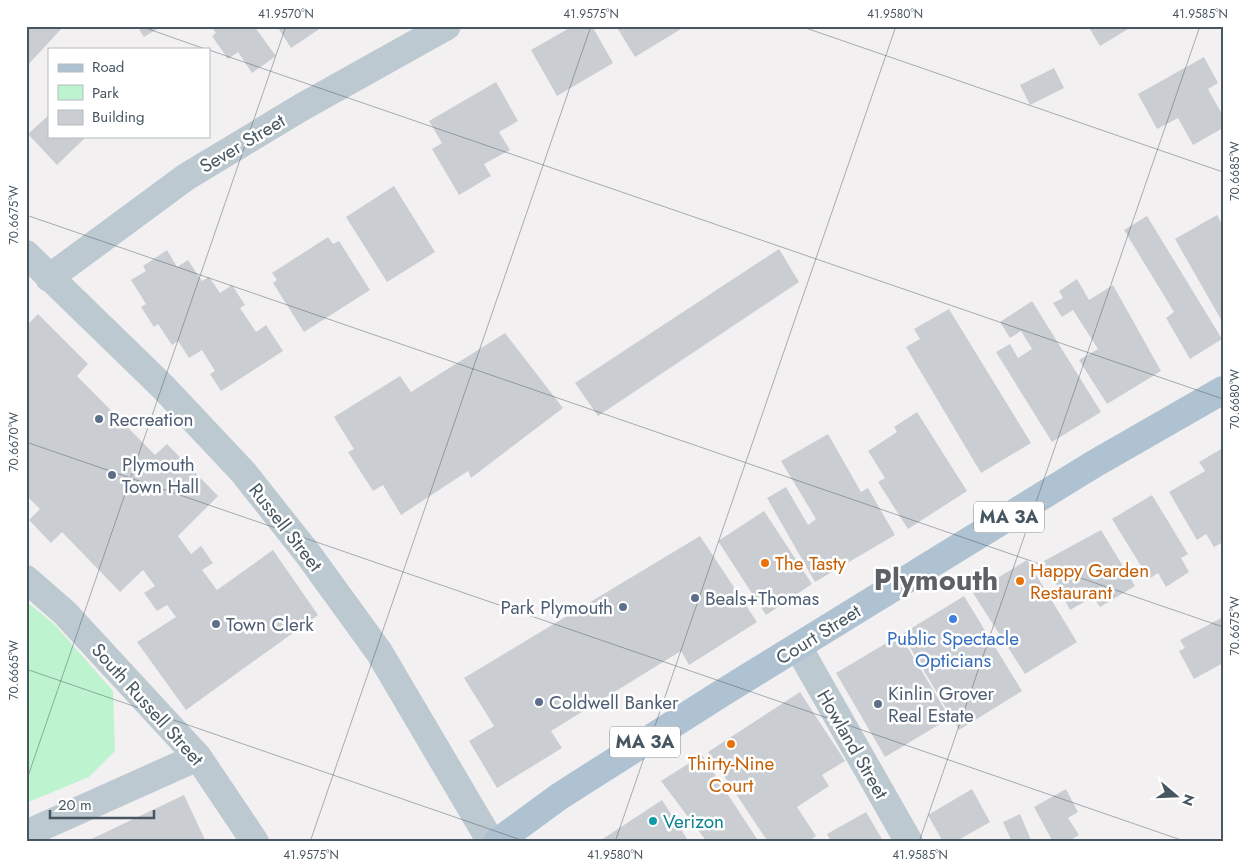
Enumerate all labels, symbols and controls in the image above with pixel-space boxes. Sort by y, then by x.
text: 41.9570°N [258,5,314,23]
text: 41.9575°N [563,5,619,23]
text: 41.9580°N [867,5,923,23]
text: 41.9585°N [1172,5,1228,23]
legend [48,48,210,138]
text: Road [92,56,124,78]
text: Park [92,82,119,104]
text: Building [92,106,144,128]
street label: Sever Street [194,107,290,180]
text: 70.6685°W [1226,141,1244,201]
text: 70.6675°W [5,185,23,245]
text: 70.6680°W [1226,369,1244,429]
place label: Recreation [109,406,194,433]
text: 70.6670°W [5,412,23,472]
marker: Recreation [93,413,105,425]
place label: Plymouth Town Hall [122,451,199,500]
marker: Plymouth Town Hall [106,469,118,481]
street label: Russell Street [242,477,329,578]
road number: MA 3A [974,502,1044,532]
place label: The Tasty [775,550,847,577]
marker: The Tasty [759,557,771,569]
place label: Happy Garden Restaurant [1030,557,1149,606]
district label: Plymouth [874,559,998,601]
marker: Happy Garden Restaurant [1014,575,1026,587]
place label: Beals+Thomas [705,585,819,612]
marker: Beals+Thomas [689,592,701,604]
place label: Park Plymouth [501,594,613,621]
text: 70.6675°W [1226,596,1244,656]
street label: Court Street [771,597,866,671]
marker: Park Plymouth [617,601,629,613]
place label: Town Clerk [226,611,314,638]
marker: Public Spectacle Opticians [947,613,959,625]
marker: Town Clerk [210,618,222,630]
place label: Public Spectacle Opticians [887,625,1019,674]
street label: South Russell Street [85,637,210,772]
text: 70.6665°W [5,640,23,700]
place label: Kinlin Grover Real Estate [888,680,995,729]
street label: Howland Street [810,685,895,804]
place label: Coldwell Banker [549,689,679,716]
marker: Coldwell Banker [533,696,545,708]
marker: Kinlin Grover Real Estate [872,698,884,710]
road number: MA 3A [610,726,680,758]
marker: Thirty-Nine Court [725,738,737,750]
place label: Thirty-Nine Court [688,750,775,799]
north arrow [1152,770,1202,820]
scale bar [50,788,154,820]
text: N [1177,792,1200,809]
text: 20 m [58,794,92,816]
place label: Verizon [663,808,724,835]
marker: Verizon [647,815,659,827]
text: 41.9575°N [283,846,339,864]
text: 41.9580°N [587,846,643,864]
text: 41.9585°N [892,846,948,864]

